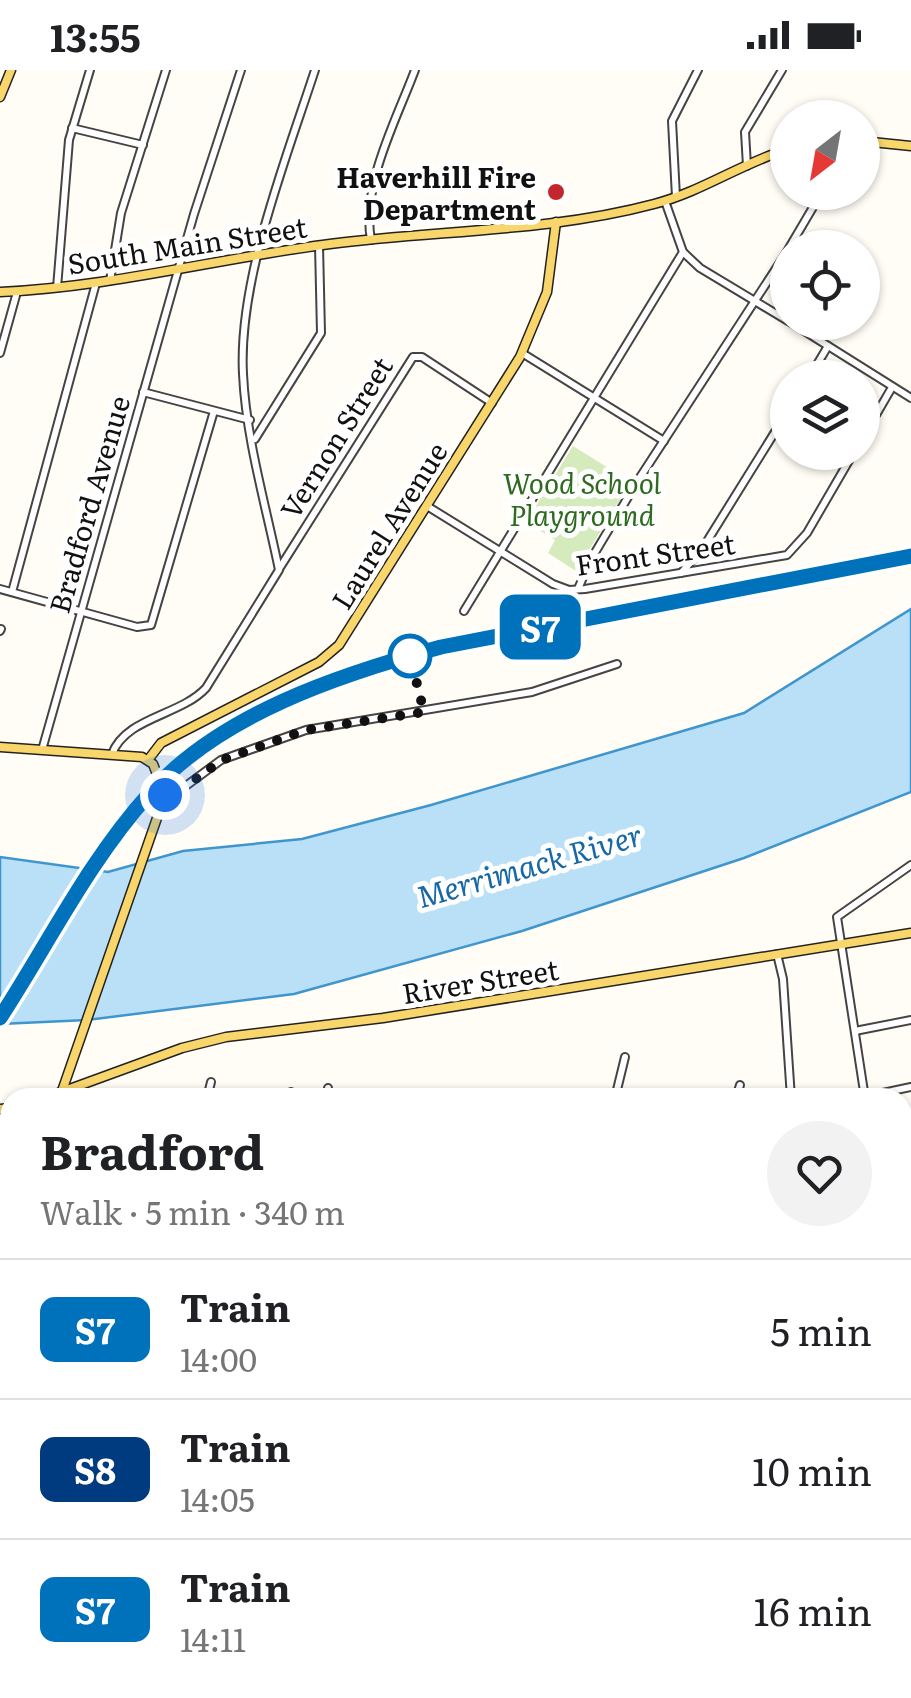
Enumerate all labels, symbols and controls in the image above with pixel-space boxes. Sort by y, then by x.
text: 13:55 [50,7,141,64]
north arrow [770,100,880,210]
map controls [770,100,880,470]
place label: Haverhill Fire Department [336,155,537,229]
marker: Haverhill Fire Department [545,181,567,203]
street label: South Main Street [64,204,310,284]
button: locate [770,230,880,340]
street label: Vernon Street [268,347,402,526]
button: layers [770,360,880,470]
street label: Bradford Avenue [37,390,139,618]
street label: Laurel Avenue [320,433,456,617]
park label: Wood School Playground [503,461,661,535]
street label: Front Street [573,521,738,585]
line badge: S7 [495,594,585,660]
text: S7 [520,601,560,653]
unlabelled marker [389,635,431,677]
your location [140,770,190,820]
water label: Merrimack River [411,811,647,917]
street label: River Street [399,947,562,1013]
text: Bradford [40,1114,264,1185]
button: heart [767,1121,872,1226]
text: Walk · 5 min · 340 m [40,1187,345,1235]
text: Train [180,1277,291,1334]
text: 5 min [770,1301,872,1358]
text: S7 [75,1303,115,1355]
text: 14:00 [180,1334,257,1382]
text: Train [180,1417,291,1474]
text: 10 min [752,1441,872,1498]
text: S8 [74,1443,116,1495]
text: 14:05 [180,1474,255,1522]
text: Train [180,1557,291,1614]
text: 16 min [754,1581,872,1638]
text: S7 [75,1583,115,1635]
text: 14:11 [180,1614,246,1662]

